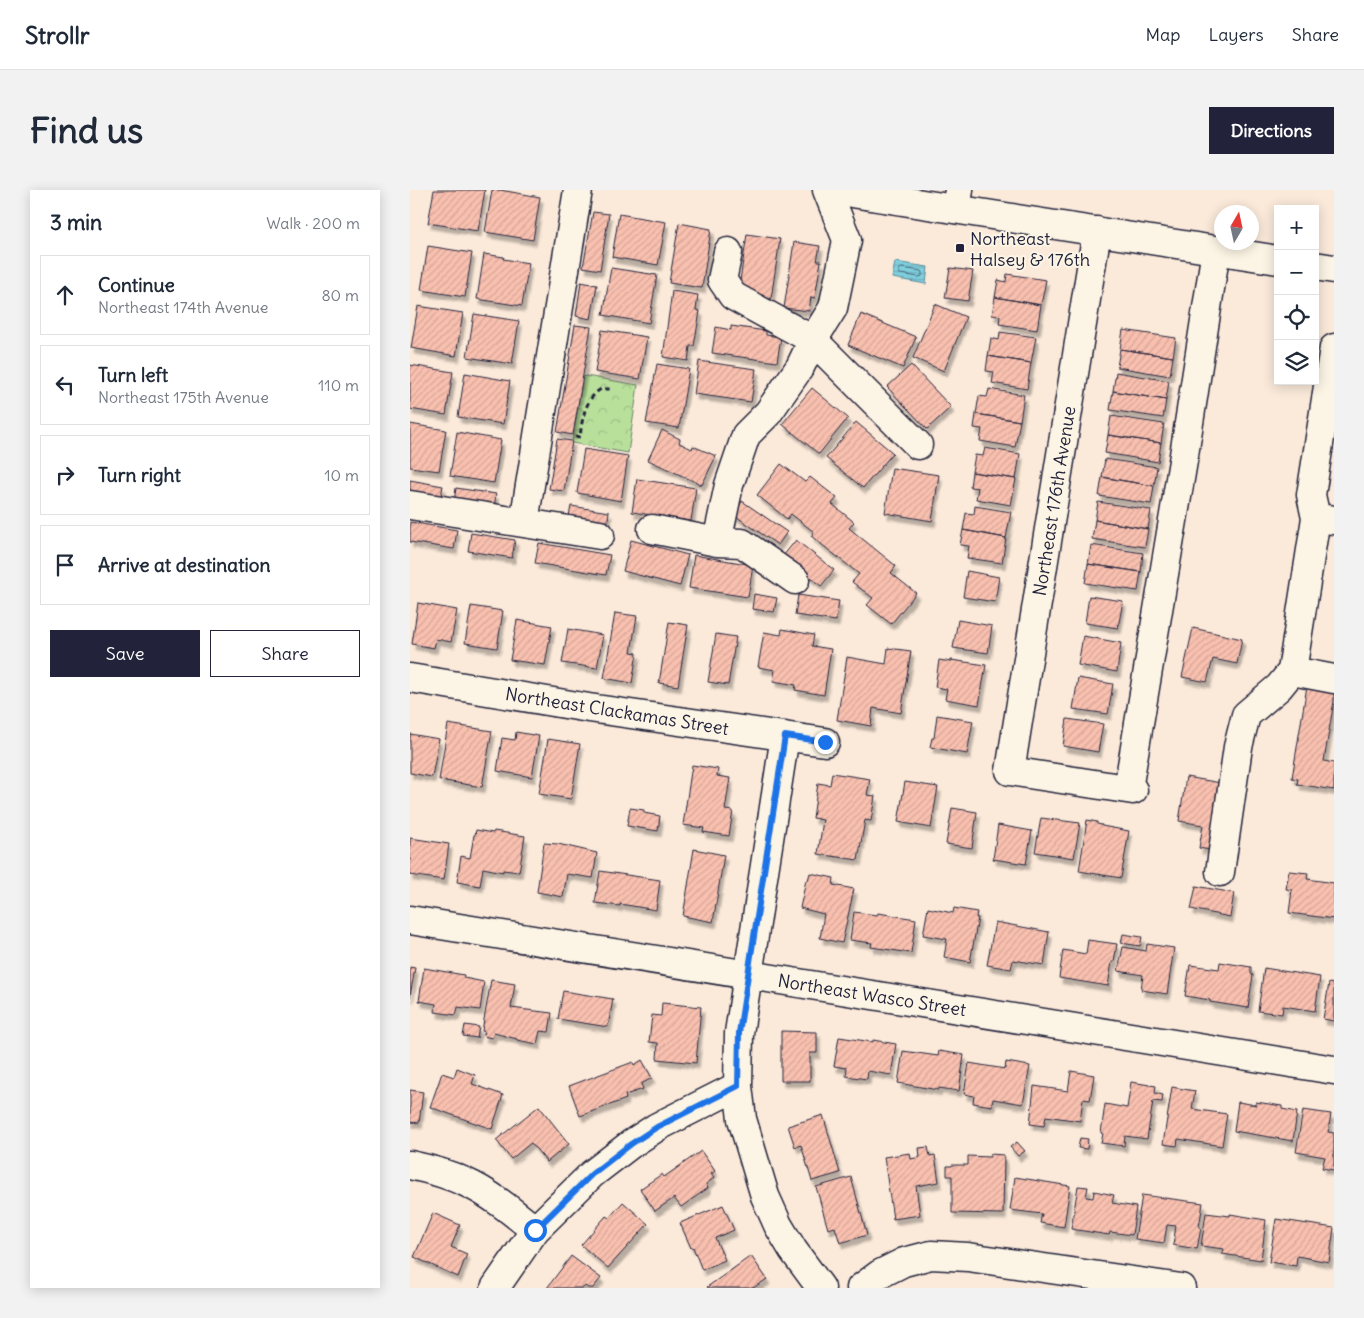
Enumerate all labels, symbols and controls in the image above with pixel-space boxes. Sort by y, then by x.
text: Strollr [25,20,90,50]
text: Map [1145,23,1180,46]
text: Layers [1208,23,1264,46]
text: Share [1292,23,1339,46]
button: Directions [1209,107,1334,154]
text: Find us [30,108,143,152]
north arrow [1214,205,1259,250]
map controls [1274,205,1319,385]
button: + [1274,205,1319,250]
text: 3 min [50,209,102,236]
text: Walk · 200 m [266,213,360,233]
place label: Northeast Halsey & 176th [970,227,1090,271]
marker: Northeast Halsey & 176th [954,242,966,254]
button: − [1274,250,1319,295]
text: Continue [98,273,175,297]
icon: ahead [51,281,79,309]
text: 80 m [321,285,359,305]
button: locate [1274,295,1319,340]
text: Northeast 174th Avenue [98,297,268,317]
button: layers [1274,340,1319,385]
text: Turn left [98,363,168,387]
icon: left [51,371,79,399]
text: 110 m [318,375,359,395]
text: Northeast 175th Avenue [98,387,269,407]
street label: Northeast 176th Avenue [1028,404,1080,598]
icon: right [51,461,79,489]
text: Turn right [98,463,181,487]
text: 10 m [324,465,359,485]
icon: arrive [51,551,79,579]
text: Arrive at destination [98,553,271,577]
button: Save [50,630,200,677]
button: Share [210,630,360,677]
street label: Northeast Clackamas Street [504,682,730,740]
route end [814,731,837,754]
street label: Northeast Wasco Street [776,969,968,1021]
route start [524,1219,547,1242]

